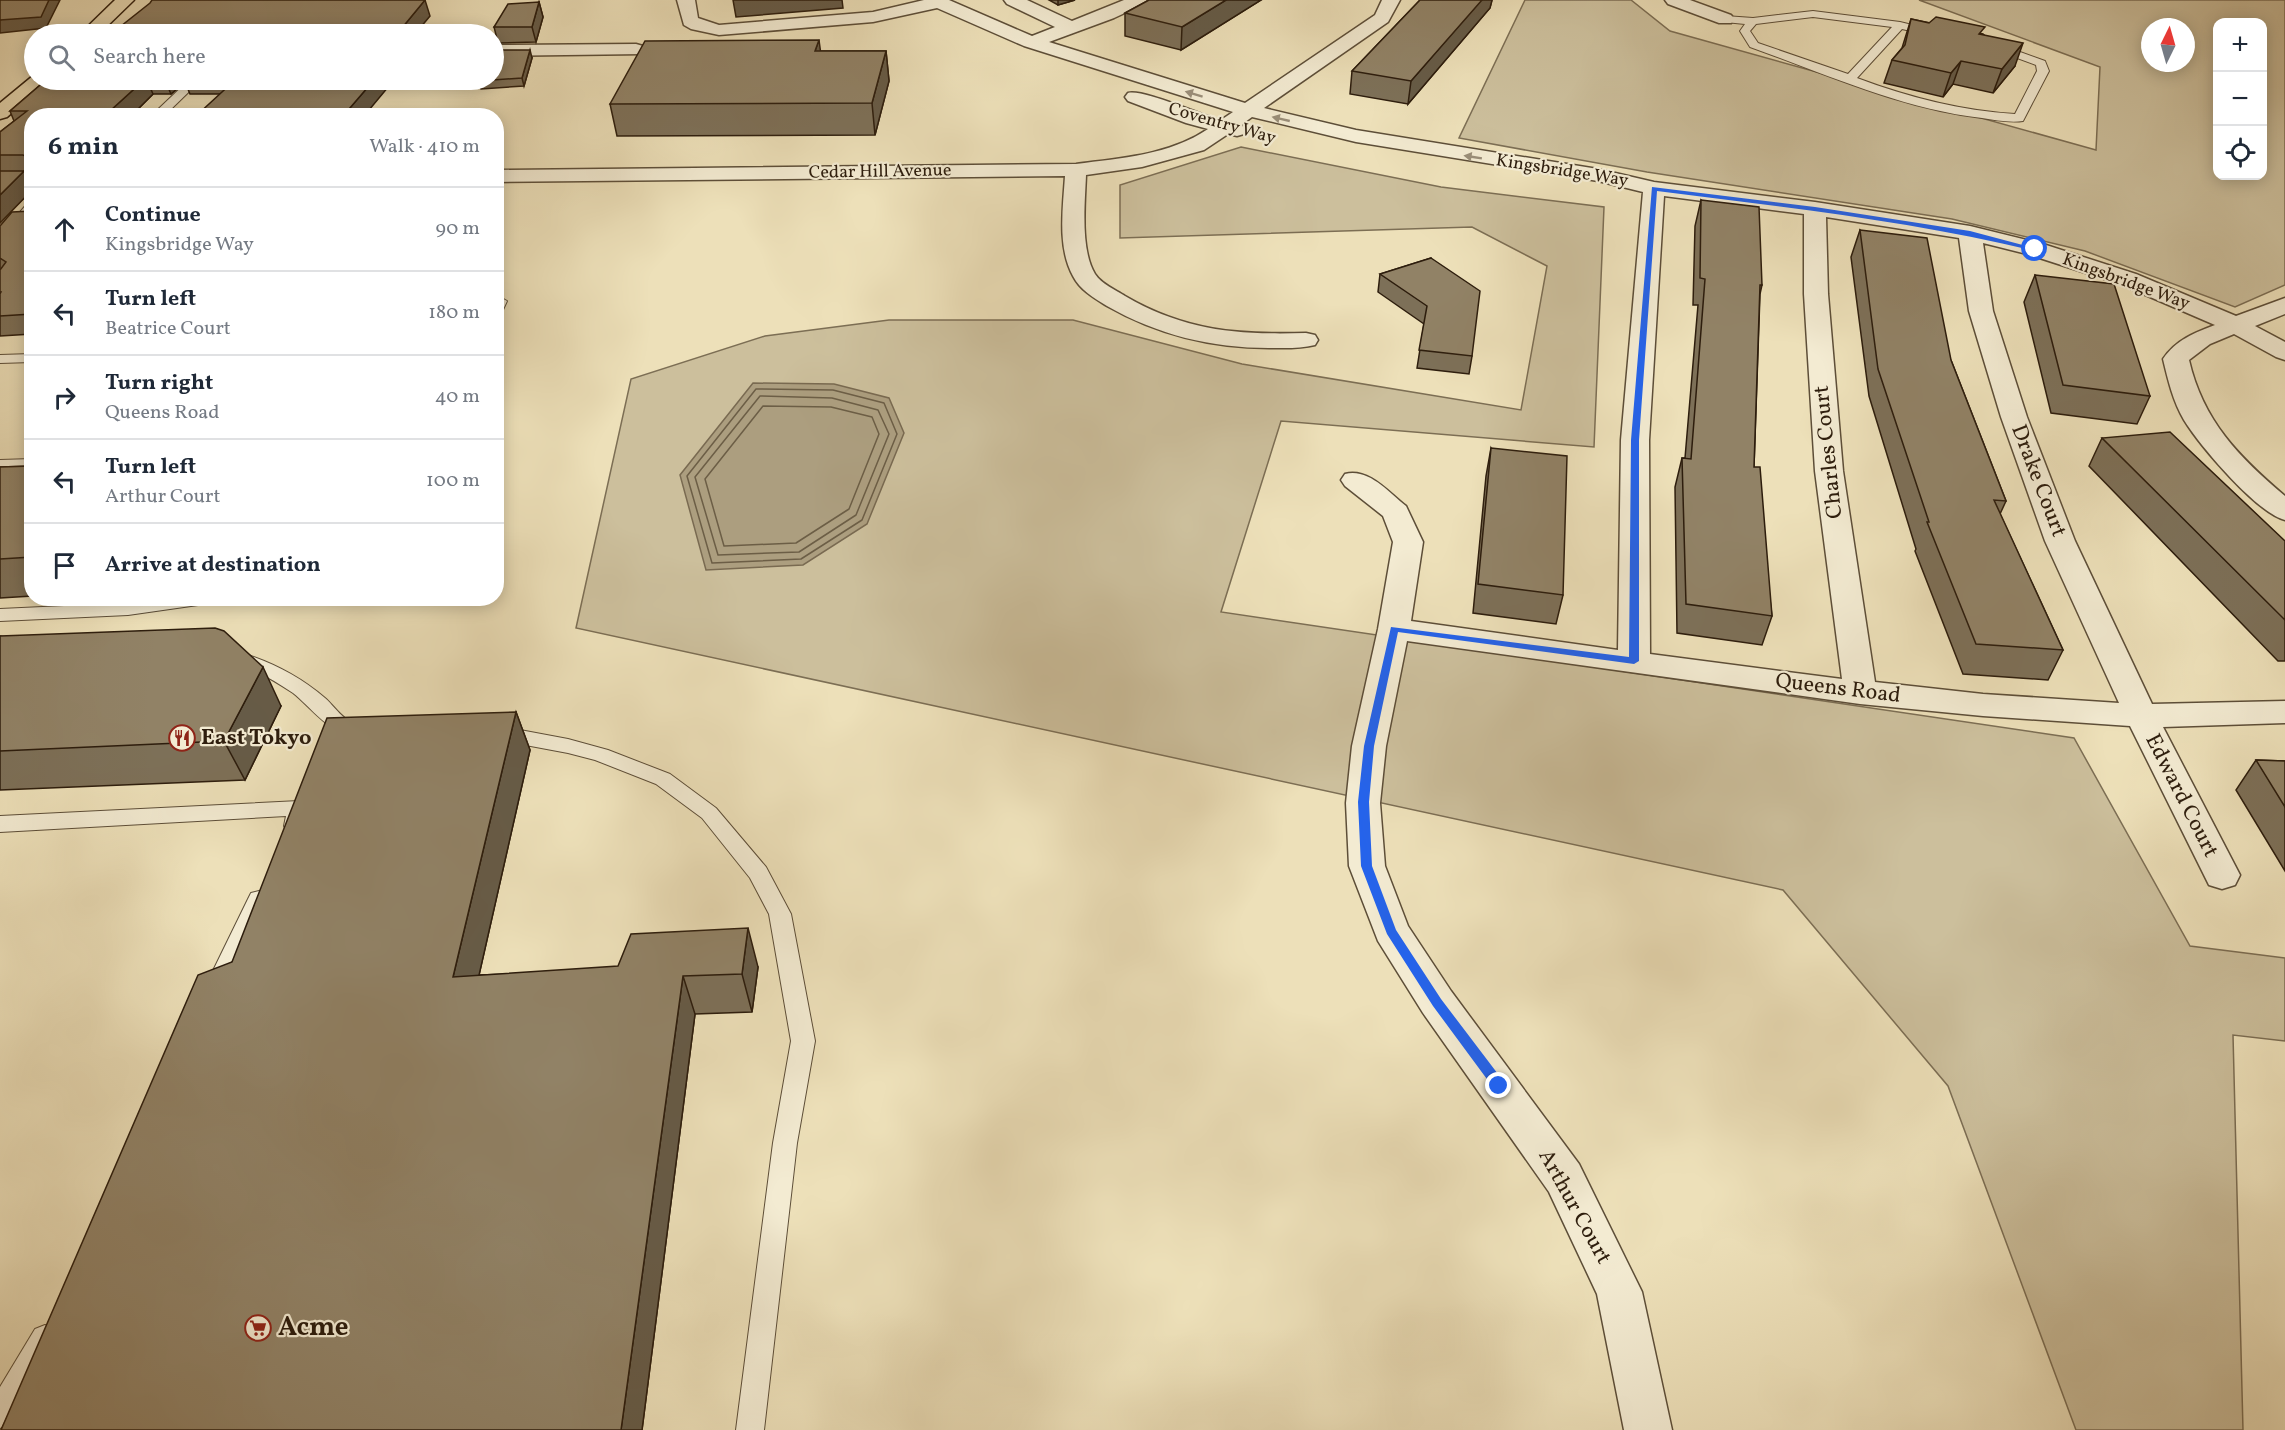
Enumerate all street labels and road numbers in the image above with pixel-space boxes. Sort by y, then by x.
street label: Coventry Way [1165,97,1279,151]
street label: Kingsbridge Way [1494,148,1630,194]
street label: Cedar Hill Avenue [808,158,952,186]
street label: Kingsbridge Way [2059,247,2193,317]
street label: Charles Court [1807,384,1851,520]
street label: Drake Court [2002,420,2074,542]
street label: Queens Road [1774,666,1902,712]
street label: Edward Court [2137,729,2226,863]
street label: Arthur Court [1530,1144,1618,1270]

